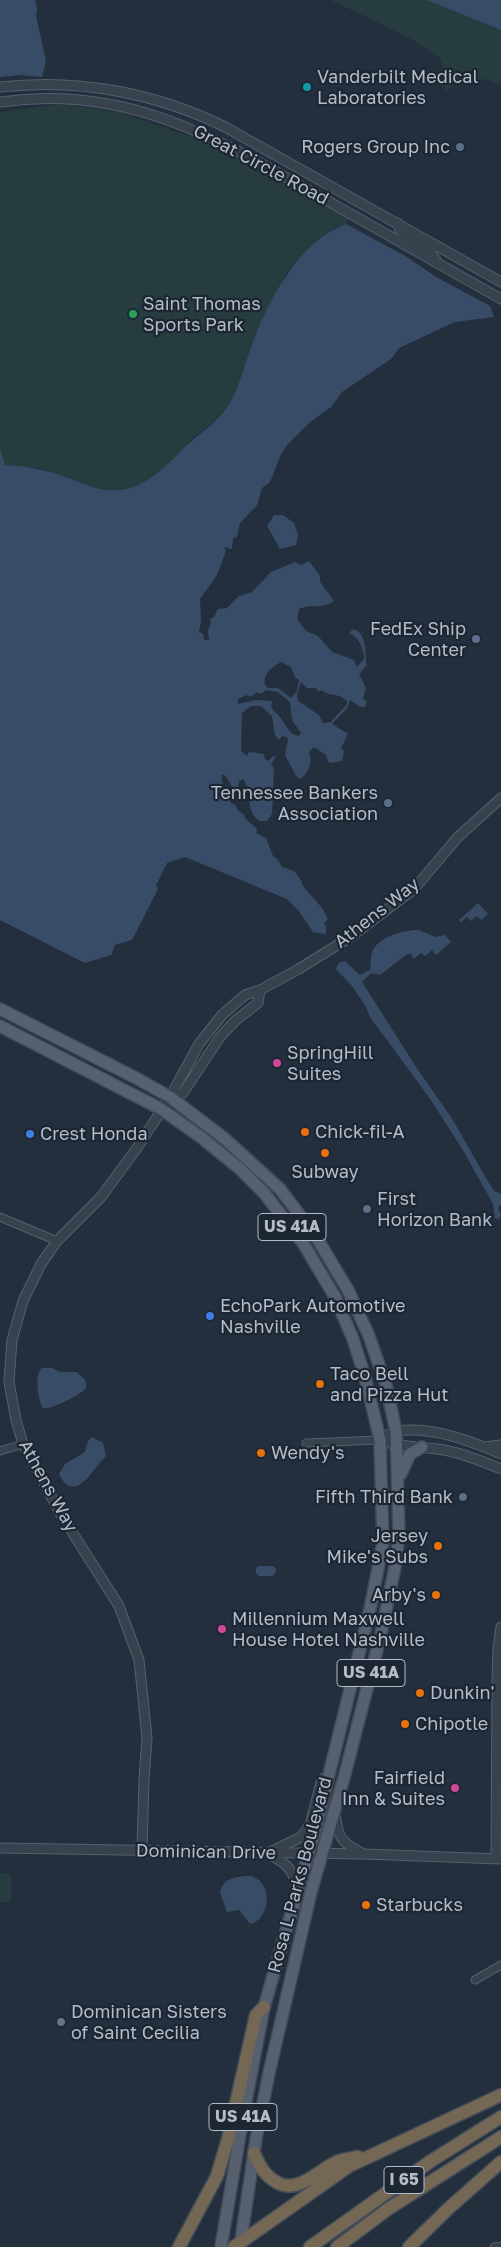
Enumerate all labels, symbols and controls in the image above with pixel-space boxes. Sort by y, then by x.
place label: Vanderbilt Medical Laboratories [317,66,478,108]
marker: Vanderbilt Medical Laboratories [301,81,313,93]
street label: Great Circle Road [190,120,332,210]
place label: Rogers Group Inc [301,136,450,158]
marker: Rogers Group Inc [454,141,466,153]
place label: Saint Thomas Sports Park [143,293,261,336]
marker: Saint Thomas Sports Park [127,308,139,320]
place label: FedEx Ship Center [370,618,466,660]
marker: FedEx Ship Center [470,633,482,645]
place label: Tennessee Bankers Association [211,782,378,824]
marker: Tennessee Bankers Association [382,797,394,809]
street label: Athens Way [330,873,424,953]
place label: SpringHill Suites [287,1042,374,1084]
marker: SpringHill Suites [271,1057,283,1069]
place label: Chick-fil-A [315,1121,405,1143]
place label: Crest Honda [40,1123,148,1145]
marker: Chick-fil-A [299,1126,311,1138]
marker: Crest Honda [24,1128,36,1140]
marker: Subway [319,1147,331,1159]
place label: Subway [291,1161,359,1183]
place label: First Horizon Bank [377,1188,492,1230]
marker: First Horizon Bank [361,1203,373,1215]
road number: US 41A [258,1214,326,1240]
place label: EchoPark Automotive Nashville [220,1295,405,1338]
marker: EchoPark Automotive Nashville [204,1310,216,1322]
place label: Taco Bell and Pizza Hut [330,1363,448,1406]
marker: Taco Bell and Pizza Hut [314,1378,326,1390]
street label: Athens Way [14,1436,82,1536]
place label: Wendy's [271,1442,344,1464]
marker: Wendy's [255,1447,267,1459]
place label: Fifth Third Bank [315,1486,453,1508]
marker: Fifth Third Bank [457,1491,469,1503]
place label: Jersey Mike's Subs [327,1525,428,1568]
marker: Jersey Mike's Subs [432,1540,444,1552]
place label: Arby's [372,1584,426,1606]
marker: Arby's [430,1589,442,1601]
place label: Millennium Maxwell House Hotel Nashville [232,1608,425,1650]
marker: Millennium Maxwell House Hotel Nashville [216,1623,228,1635]
road number: US 41A [337,1660,405,1686]
place label: Dunkin' [430,1682,494,1704]
marker: Dunkin' [414,1687,426,1699]
place label: Chipotle [415,1713,488,1735]
marker: Chipotle [399,1718,411,1730]
place label: Fairfield Inn & Suites [342,1767,445,1810]
street label: Rosa L Parks Boulevard [263,1775,337,1975]
marker: Fairfield Inn & Suites [449,1782,461,1794]
street label: Dominican Drive [136,1840,276,1864]
place label: Starbucks [376,1894,463,1916]
marker: Starbucks [360,1899,372,1911]
place label: Dominican Sisters of Saint Cecilia [71,2001,227,2044]
marker: Dominican Sisters of Saint Cecilia [55,2016,67,2028]
road number: US 41A [209,2104,277,2130]
road number: I 65 [384,2166,424,2194]

